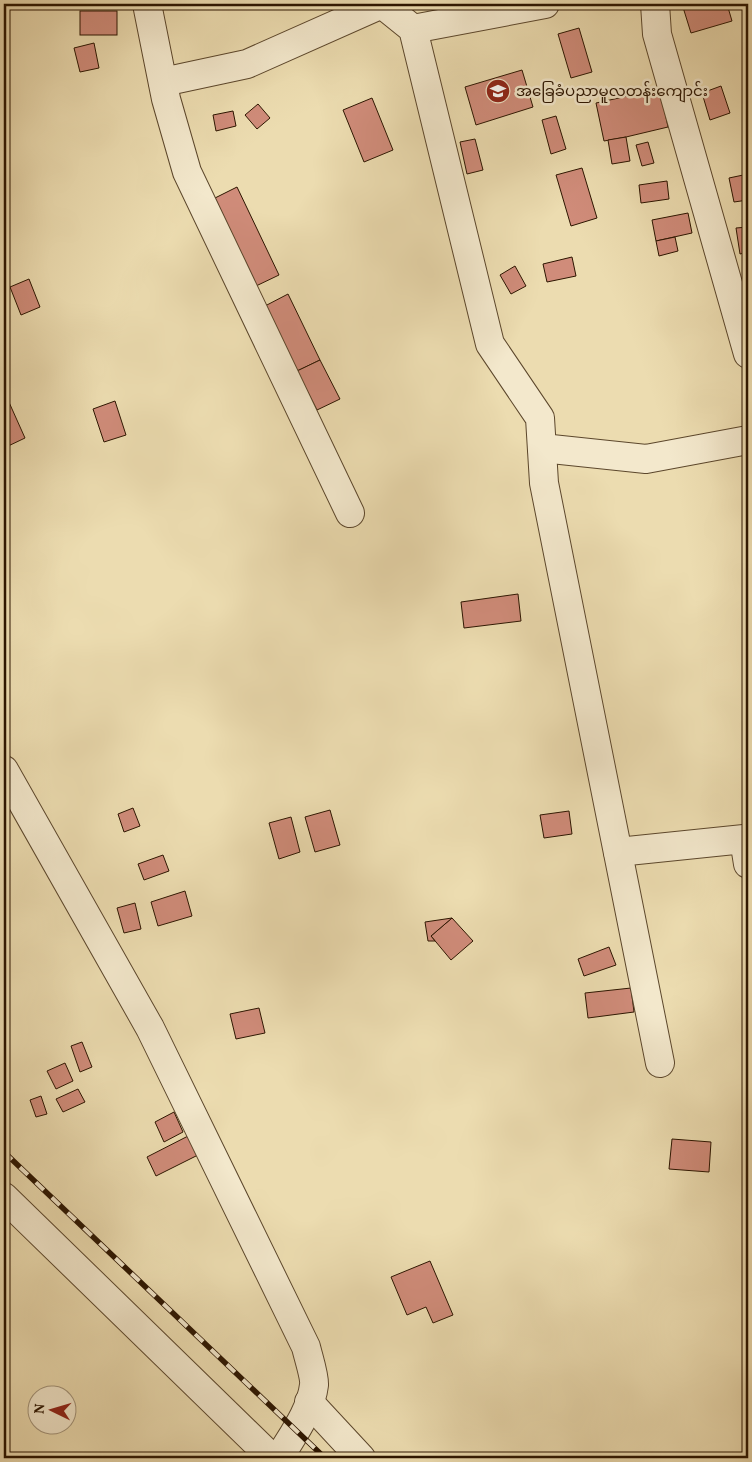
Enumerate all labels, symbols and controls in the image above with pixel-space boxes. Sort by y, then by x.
school or university icon: အခြေခံပညာမူလတန်းကျောင်း [485,78,511,104]
place label: အခြေခံပညာမူလတန်းကျောင်း [516,81,708,103]
north arrow [28,1384,78,1434]
text: N [31,1403,50,1415]

